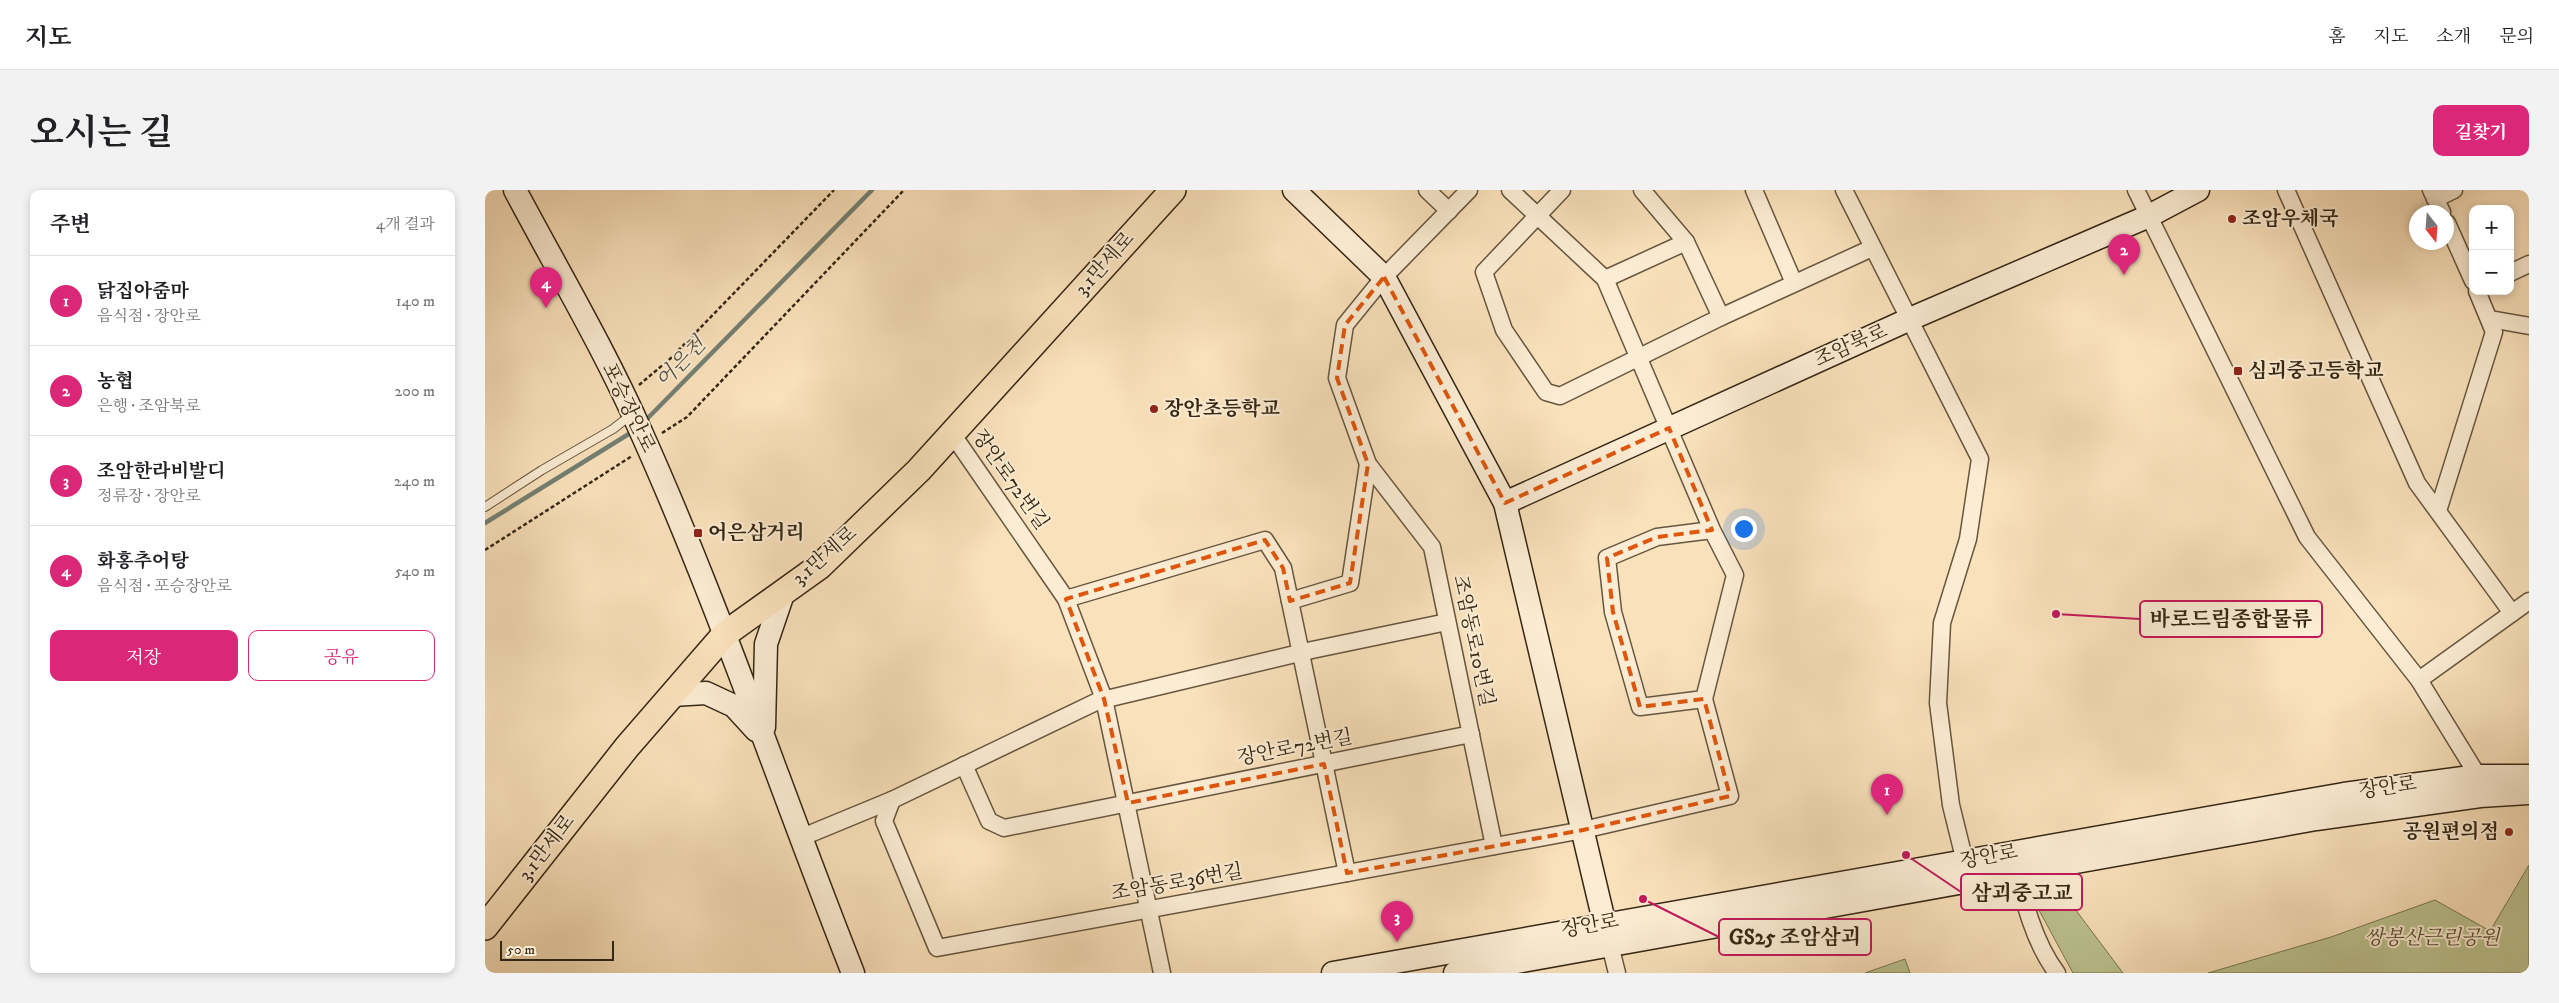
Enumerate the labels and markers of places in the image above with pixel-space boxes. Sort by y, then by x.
place label: 조암우체국 [2242,207,2339,232]
marker: 조암우체국 [2226,213,2238,225]
pin: 2 [2108,234,2140,275]
pin: 4 [530,267,562,308]
place label: 심괴중고등학교 [2248,359,2384,384]
marker: 심괴중고등학교 [2232,365,2244,377]
place label: 장안초등학교 [1164,397,1281,422]
marker: 장안초등학교 [1148,403,1160,415]
place label: 어은삼거리 [708,521,805,546]
marker: 어은삼거리 [692,527,704,539]
callout: 바로드림종합물류 [2140,601,2322,637]
pin: 1 [1871,774,1903,815]
place label: 공원편의점 [2402,820,2499,845]
marker: 공원편의점 [2503,826,2515,838]
callout: 삼괴중고교 [1961,874,2082,910]
pin: 3 [1381,901,1413,942]
callout: GS25 조암삼괴 [1719,919,1871,955]

